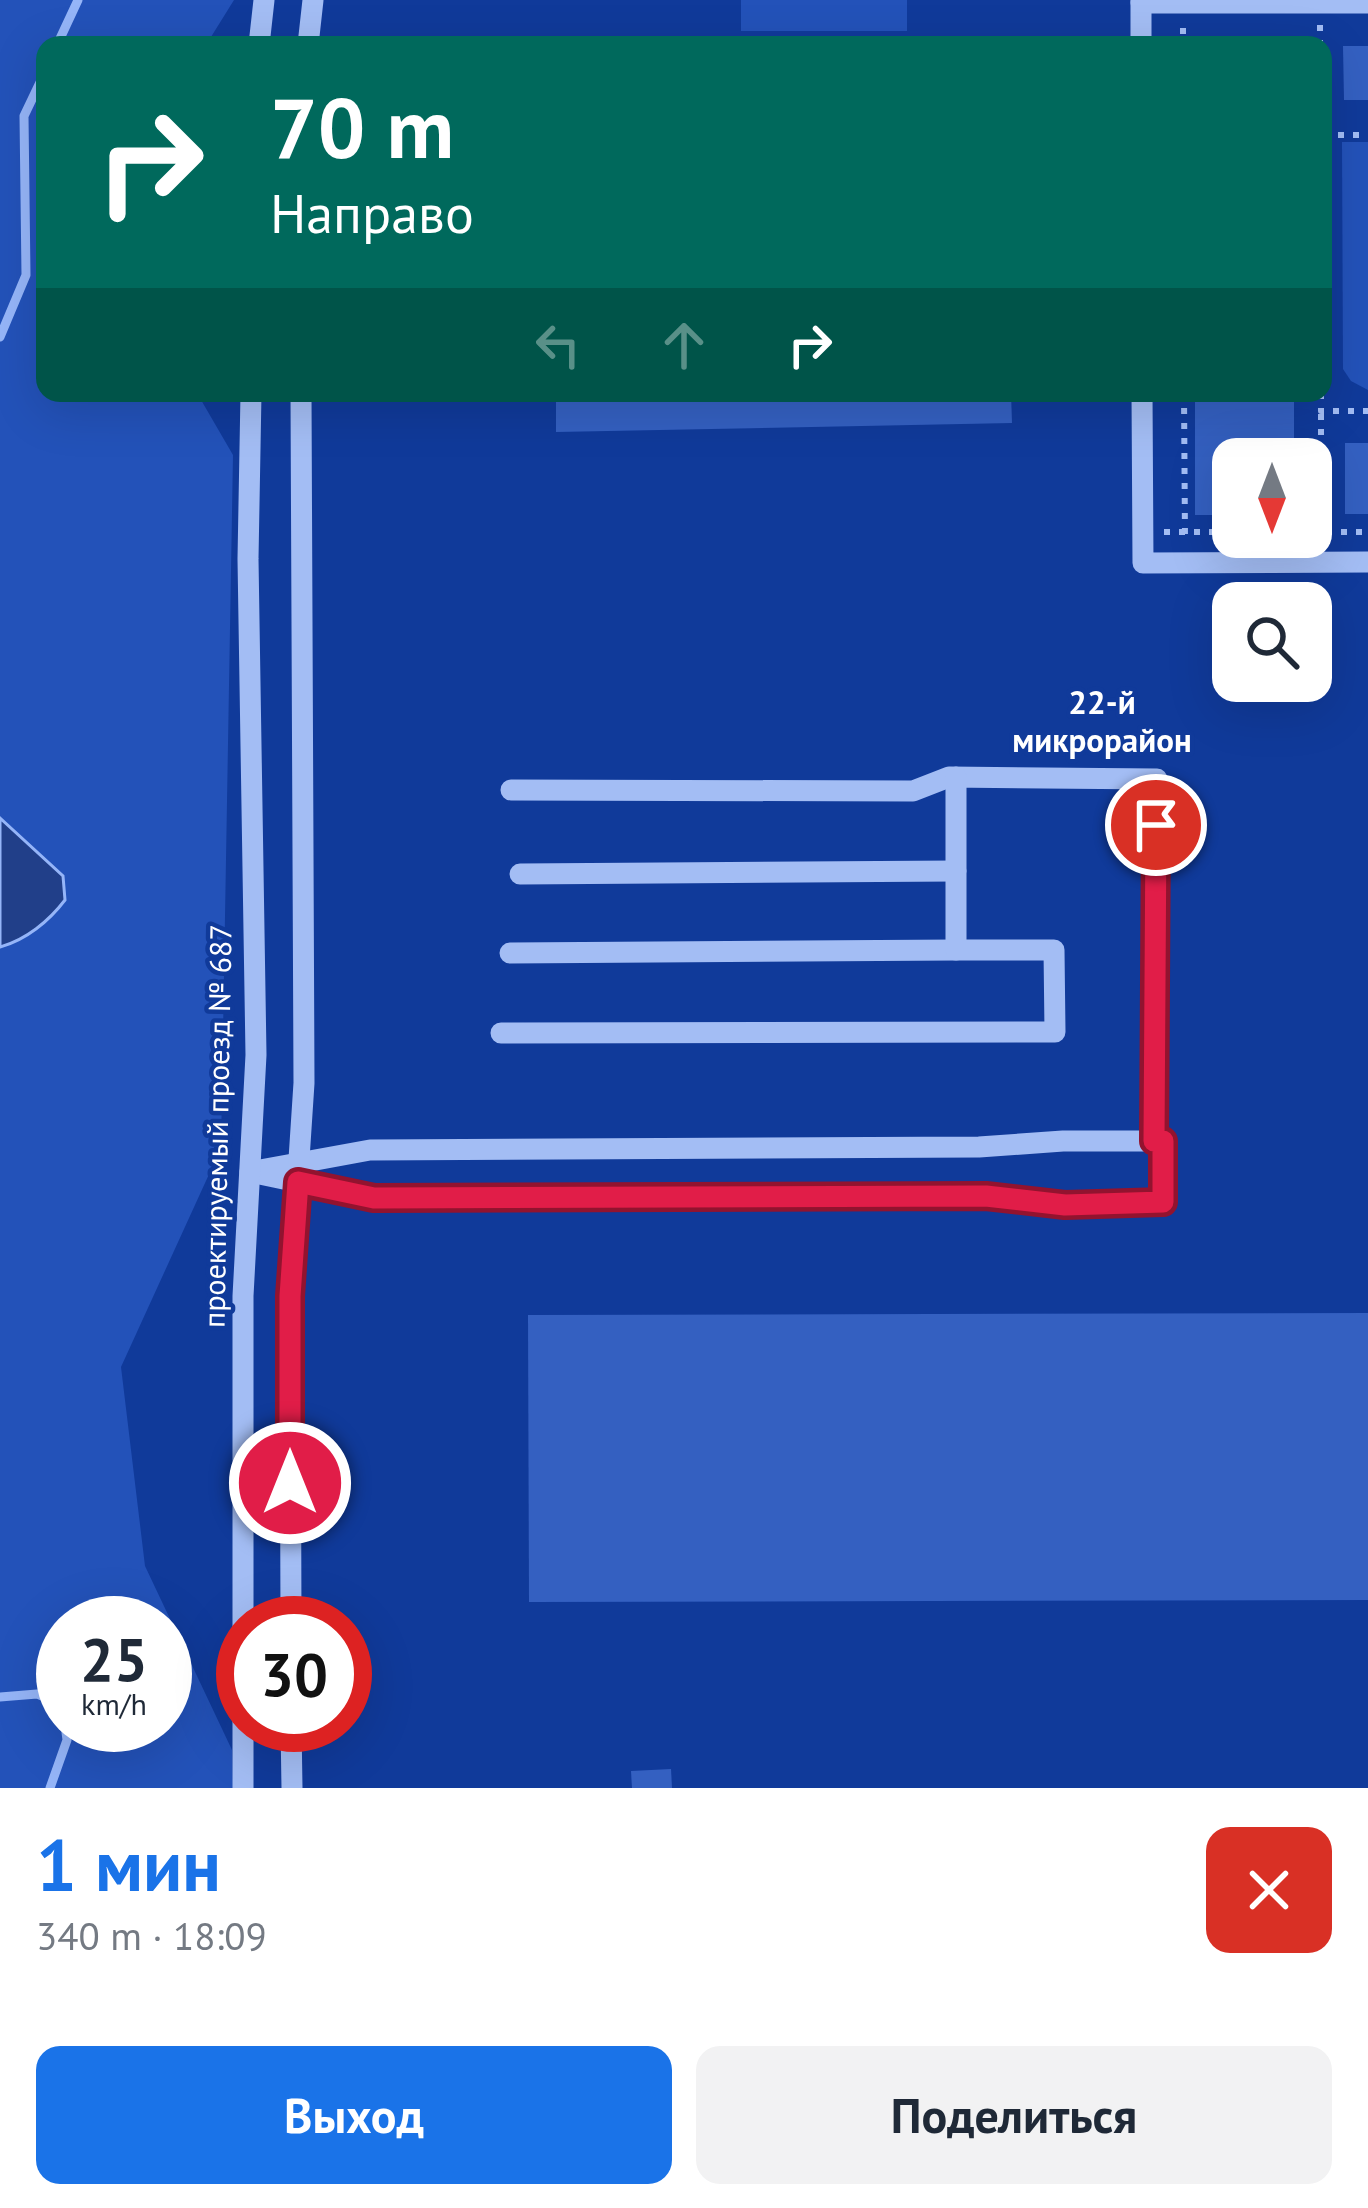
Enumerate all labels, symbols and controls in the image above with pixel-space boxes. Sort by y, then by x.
text: 70 m [270,72,454,181]
icon: right [72,84,228,240]
text: Направо [270,178,474,248]
icon: left [525,312,591,378]
icon: ahead [651,312,717,378]
icon: right [777,312,843,378]
north arrow [1212,438,1332,558]
map controls [1212,438,1332,702]
button: search [1212,582,1332,702]
district label: 22-й микрорайон [1012,680,1192,761]
pin [1105,774,1207,876]
icon: arrive [1123,792,1189,858]
street label: проектируемый проезд № 687 [193,924,240,1328]
position arrow [227,1420,353,1546]
speed limit sign: 30 [216,1596,372,1752]
text: 25 [80,1620,148,1698]
text: km/h [81,1684,147,1723]
text: 1 мин [36,1818,221,1911]
button: close [1206,1827,1332,1953]
text: 340 m · 18:09 [36,1910,267,1961]
button: Выход [36,2046,672,2184]
button: Поделиться [696,2046,1332,2184]

